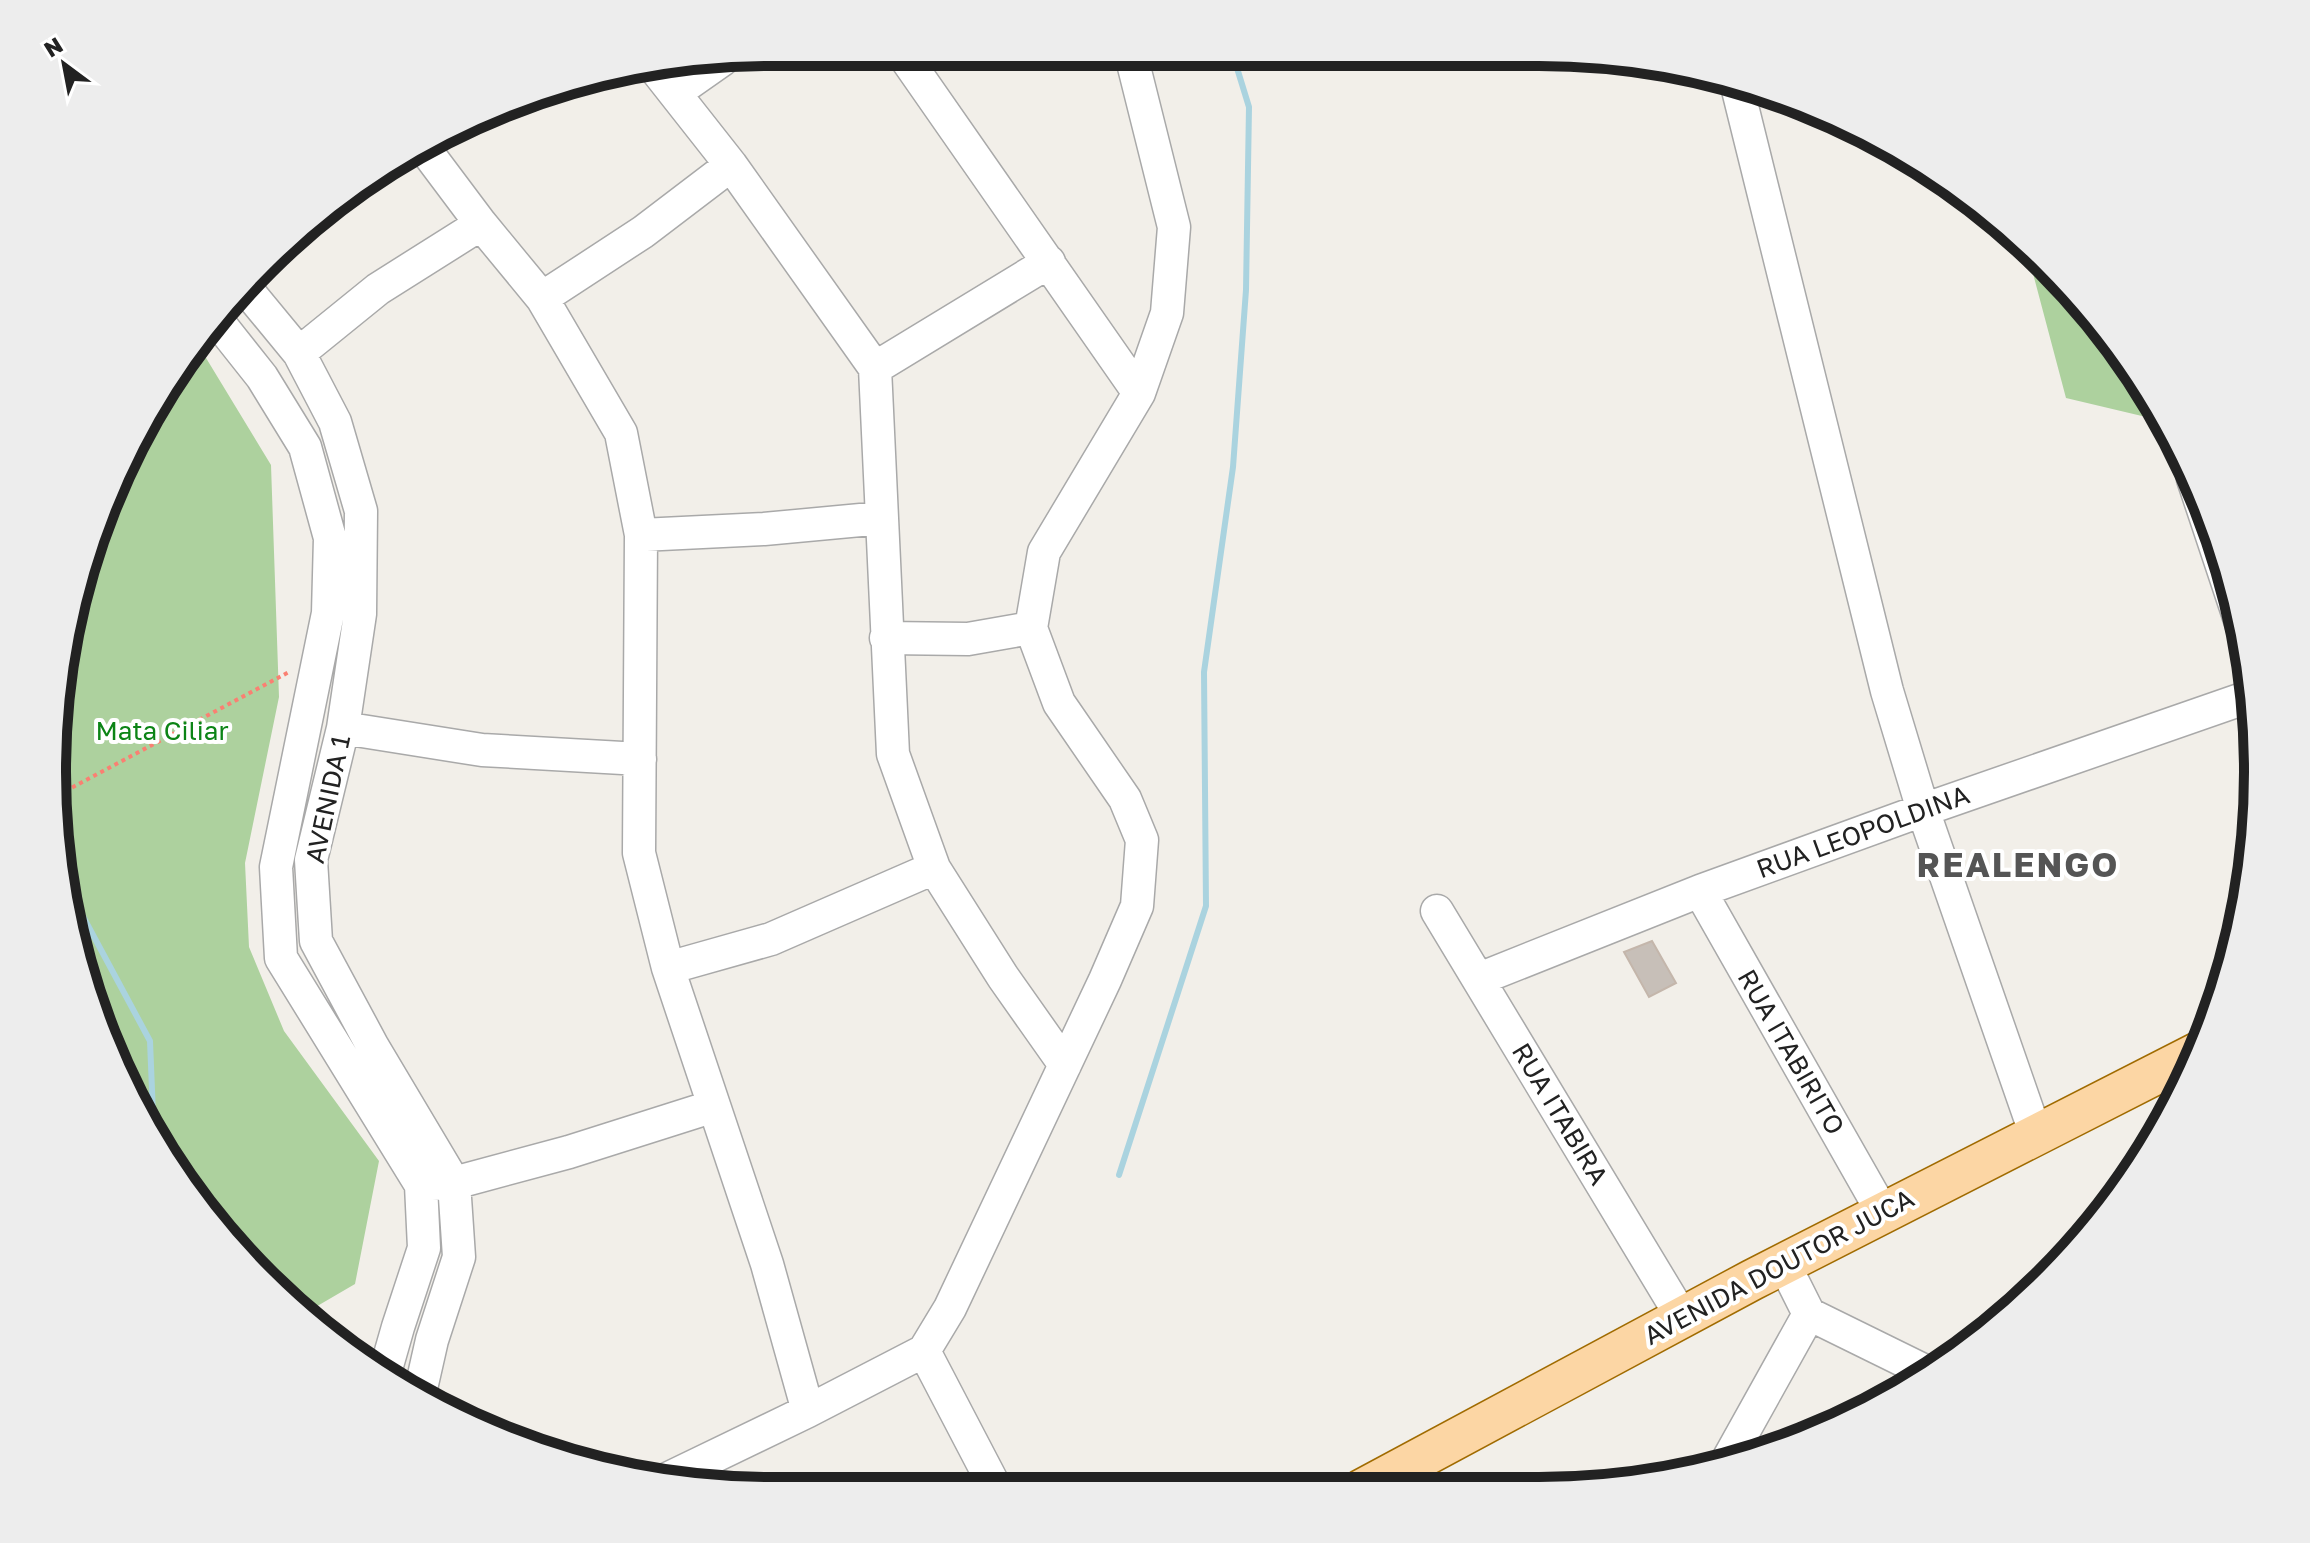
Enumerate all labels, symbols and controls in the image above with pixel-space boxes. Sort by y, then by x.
north arrow [24,24,104,104]
text: N [39,31,67,62]
park label: Mata Ciliar [95,715,229,746]
street label: AVENIDA 1 [299,732,356,866]
street label: RUA LEOPOLDINA [1752,779,1973,884]
district label: REALENGO [1917,844,2119,884]
street label: RUA ITABIRITO [1732,964,1851,1140]
street label: RUA ITABIRA [1506,1037,1615,1190]
street label: AVENIDA DOUTOR JUCA [1638,1182,1919,1351]

